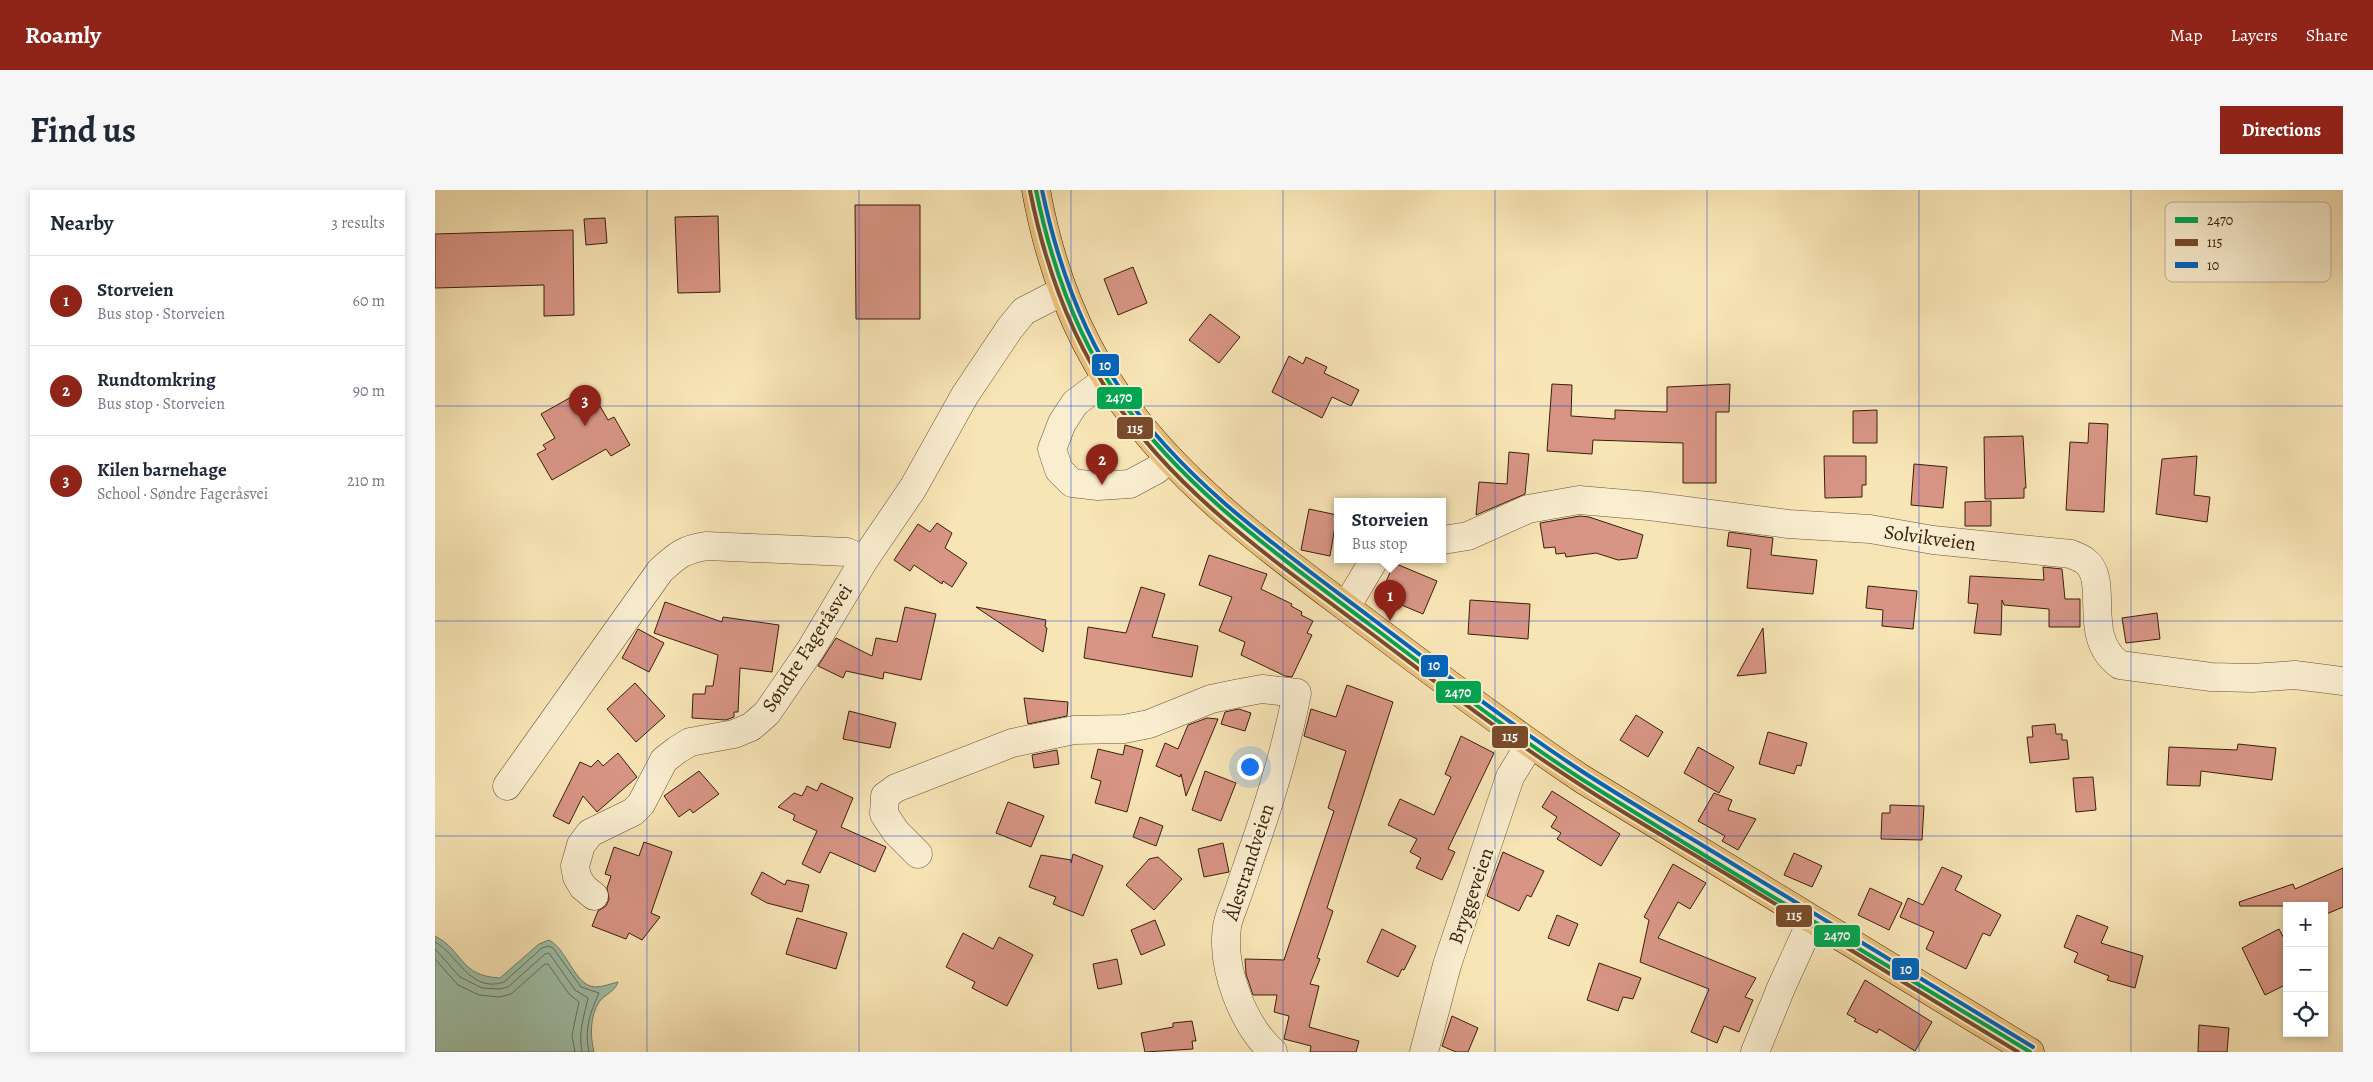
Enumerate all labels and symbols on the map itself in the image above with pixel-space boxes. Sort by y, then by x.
legend [2165,202,2331,282]
text: 2470 [2207,211,2233,230]
text: 115 [2207,233,2223,252]
text: 10 [2207,256,2219,275]
line badge: 10 [1091,353,1120,377]
text: 10 [1099,356,1111,375]
pin: 3 [569,385,601,426]
line badge: 2470 [1096,386,1143,410]
text: 2470 [1106,388,1132,407]
line badge: 115 [1116,416,1154,440]
text: 115 [1127,419,1143,438]
pin: 2 [1086,444,1118,485]
street label: Solvikveien [1882,518,1978,558]
street label: Søndre Fageråsvei [755,579,859,717]
pin: 1 [1374,580,1406,621]
line badge: 10 [1420,654,1449,678]
text: 10 [1428,656,1440,675]
line badge: 2470 [1435,680,1482,704]
text: 2470 [1445,683,1471,702]
line badge: 115 [1491,725,1529,749]
text: 115 [1502,727,1518,746]
your location [1237,754,1263,780]
street label: Ålestrandveien [1217,800,1281,925]
street label: Bryggeveien [1442,844,1500,948]
line badge: 115 [1775,904,1813,928]
text: 115 [1786,906,1802,925]
line badge: 2470 [1813,924,1861,948]
text: 2470 [1824,926,1850,945]
line badge: 10 [1891,957,1920,981]
text: 10 [1900,960,1912,979]

